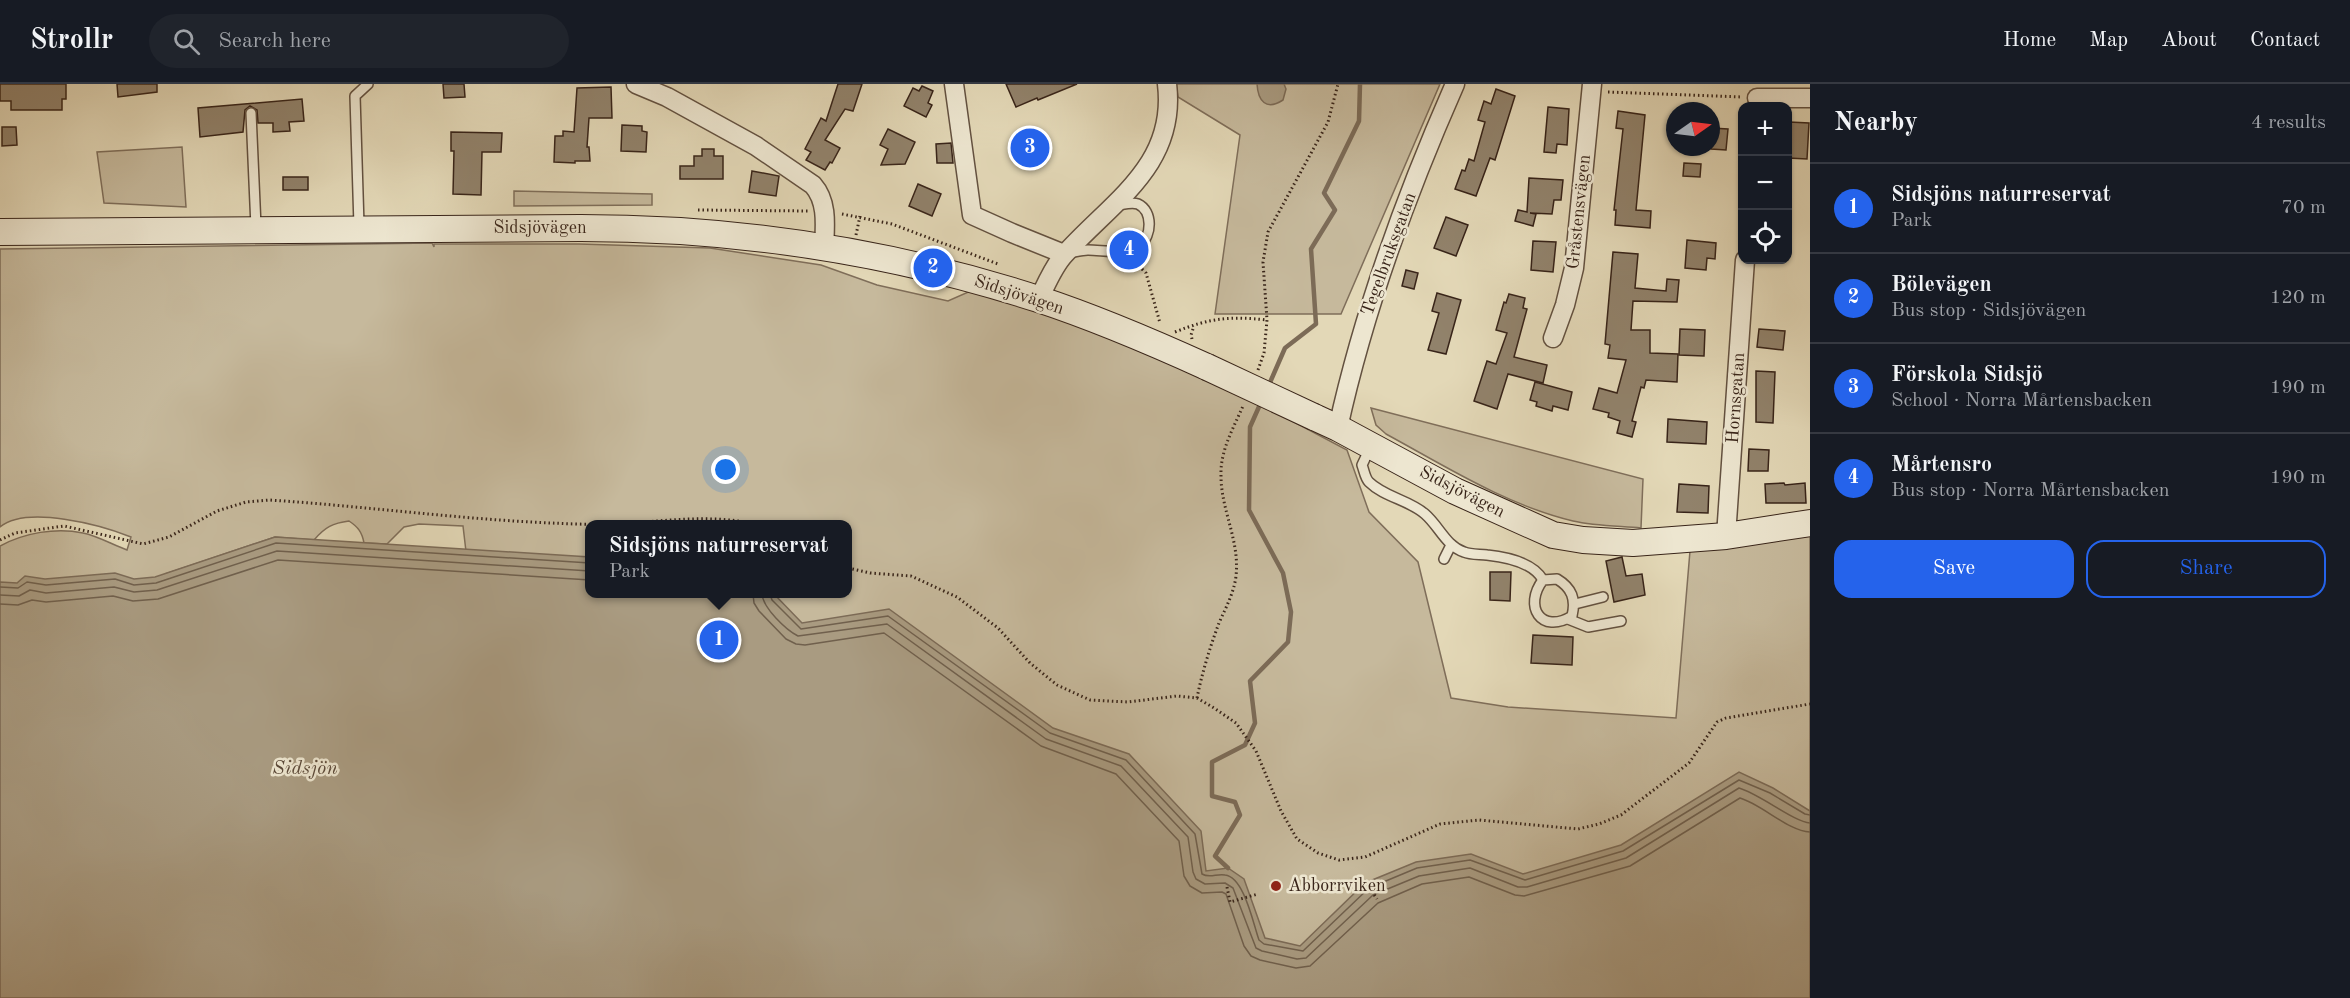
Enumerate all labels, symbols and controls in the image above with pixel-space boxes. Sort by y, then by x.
search box [149,14,569,68]
icon: search [170,25,203,58]
text: Strollr [30,27,113,55]
text: Search here [218,30,331,52]
text: Home [2003,30,2056,51]
text: Map [2089,30,2128,51]
text: About [2161,30,2217,51]
text: Contact [2250,30,2320,51]
north arrow [1666,102,1720,156]
map controls [1738,102,1792,264]
button: + [1738,102,1792,156]
text: Nearby [1834,110,1918,136]
text: 4 results [2251,113,2326,133]
pin: 3 [1010,126,1050,170]
street label: Gråstensvägen [1564,153,1594,270]
button: − [1738,156,1792,210]
text: Sidsjöns naturreservat [1891,184,2111,206]
street label: Tegelbruksgatan [1358,190,1420,318]
text: 1 [1848,198,1859,218]
text: 70 m [2281,198,2326,218]
button: locate [1738,210,1792,264]
text: Park [1891,211,1932,231]
street label: Sidsjövägen [493,219,587,237]
pin: 4 [1110,228,1148,272]
pin: 2 [914,246,952,291]
street label: Sidsjövägen [972,272,1066,318]
text: Bölevägen [1891,274,1992,296]
text: 2 [1848,288,1859,308]
text: 120 m [2270,288,2326,308]
text: Bus stop · Sidsjövägen [1891,301,2086,321]
street label: Hornsgatan [1724,351,1748,444]
text: Förskola Sidsjö [1891,364,2043,386]
text: 3 [1848,378,1859,398]
text: 190 m [2270,378,2326,398]
text: School · Norra Mårtensbacken [1891,391,2152,411]
text: Mårtensro [1891,454,1992,476]
your location [711,455,740,484]
street label: Sidsjövägen [1416,463,1508,521]
text: 4 [1848,468,1859,488]
text: 190 m [2270,468,2326,488]
text: Bus stop · Norra Mårtensbacken [1891,481,2169,501]
popup [585,520,852,598]
text: Sidsjöns naturreservat [609,535,828,557]
button: Save [1834,540,2074,598]
button: Share [2086,540,2326,598]
text: Park [609,562,650,582]
pin: 1 [700,618,738,662]
water label: Sidsjön [272,759,338,779]
place label: Abborrviken [1288,877,1386,895]
marker: Abborrviken [1269,879,1283,893]

